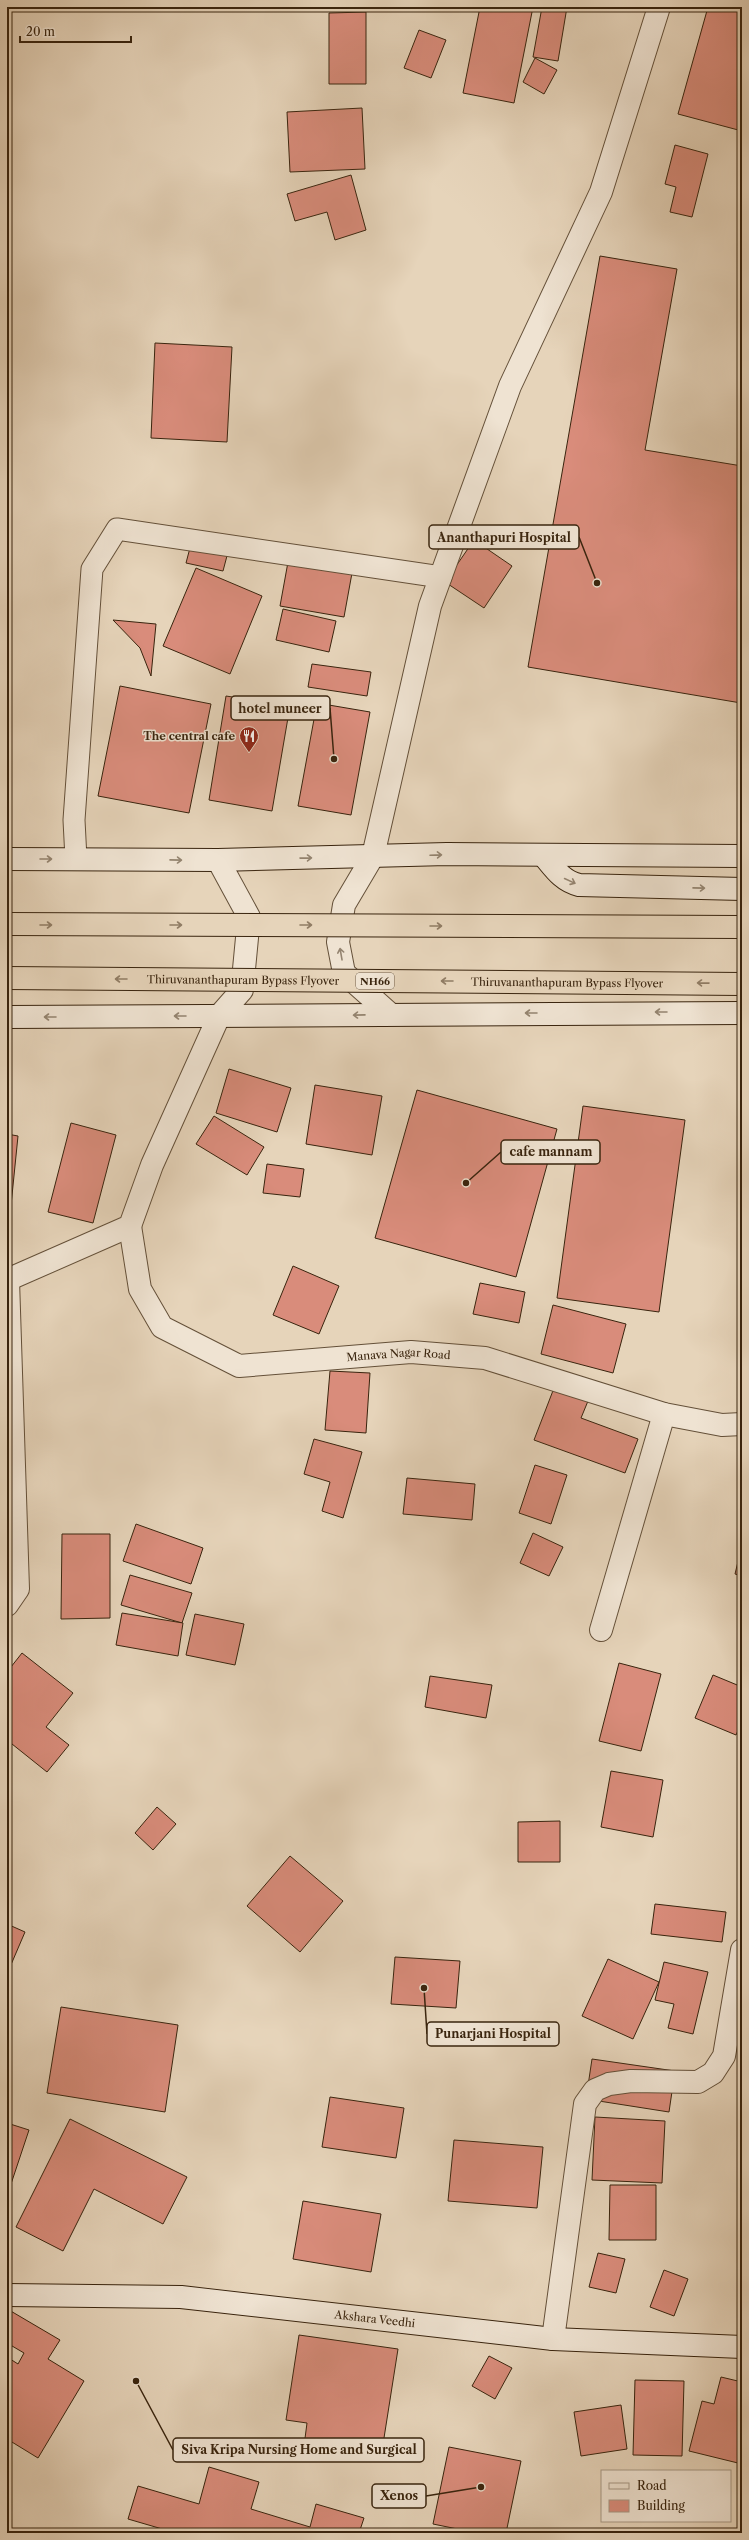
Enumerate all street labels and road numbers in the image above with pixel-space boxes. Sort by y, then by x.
street label: Thiruvananthapuram Bypass Flyover [147,972,340,988]
road number: NH66 [356,973,394,989]
street label: Thiruvananthapuram Bypass Flyover [471,975,664,990]
street label: Manava Nagar Road [346,1345,451,1364]
street label: Akshara Veedhi [333,2307,416,2330]

